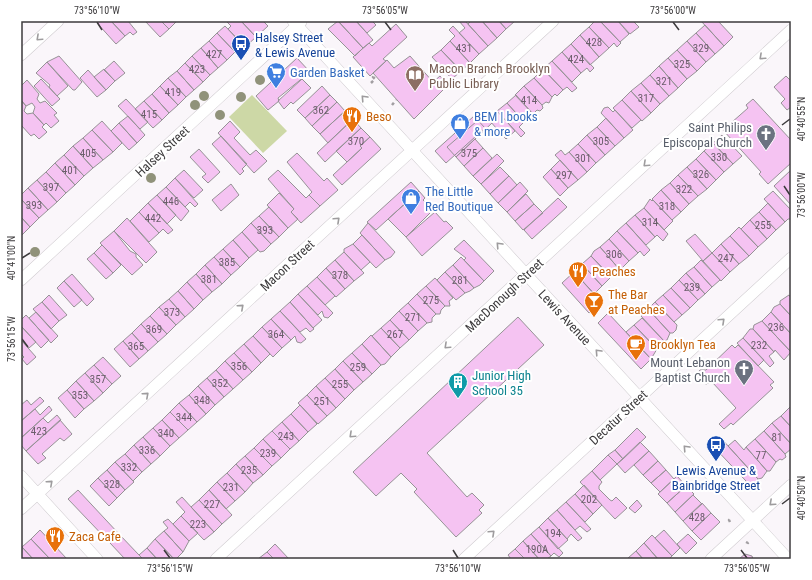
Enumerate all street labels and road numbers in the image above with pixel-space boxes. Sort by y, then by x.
street label: Halsey Street [132,123,192,180]
street label: Macon Street [257,236,318,294]
street label: MacDonough Street [462,255,547,335]
street label: Lewis Avenue [535,287,594,348]
street label: Decatur Street [586,387,650,448]

